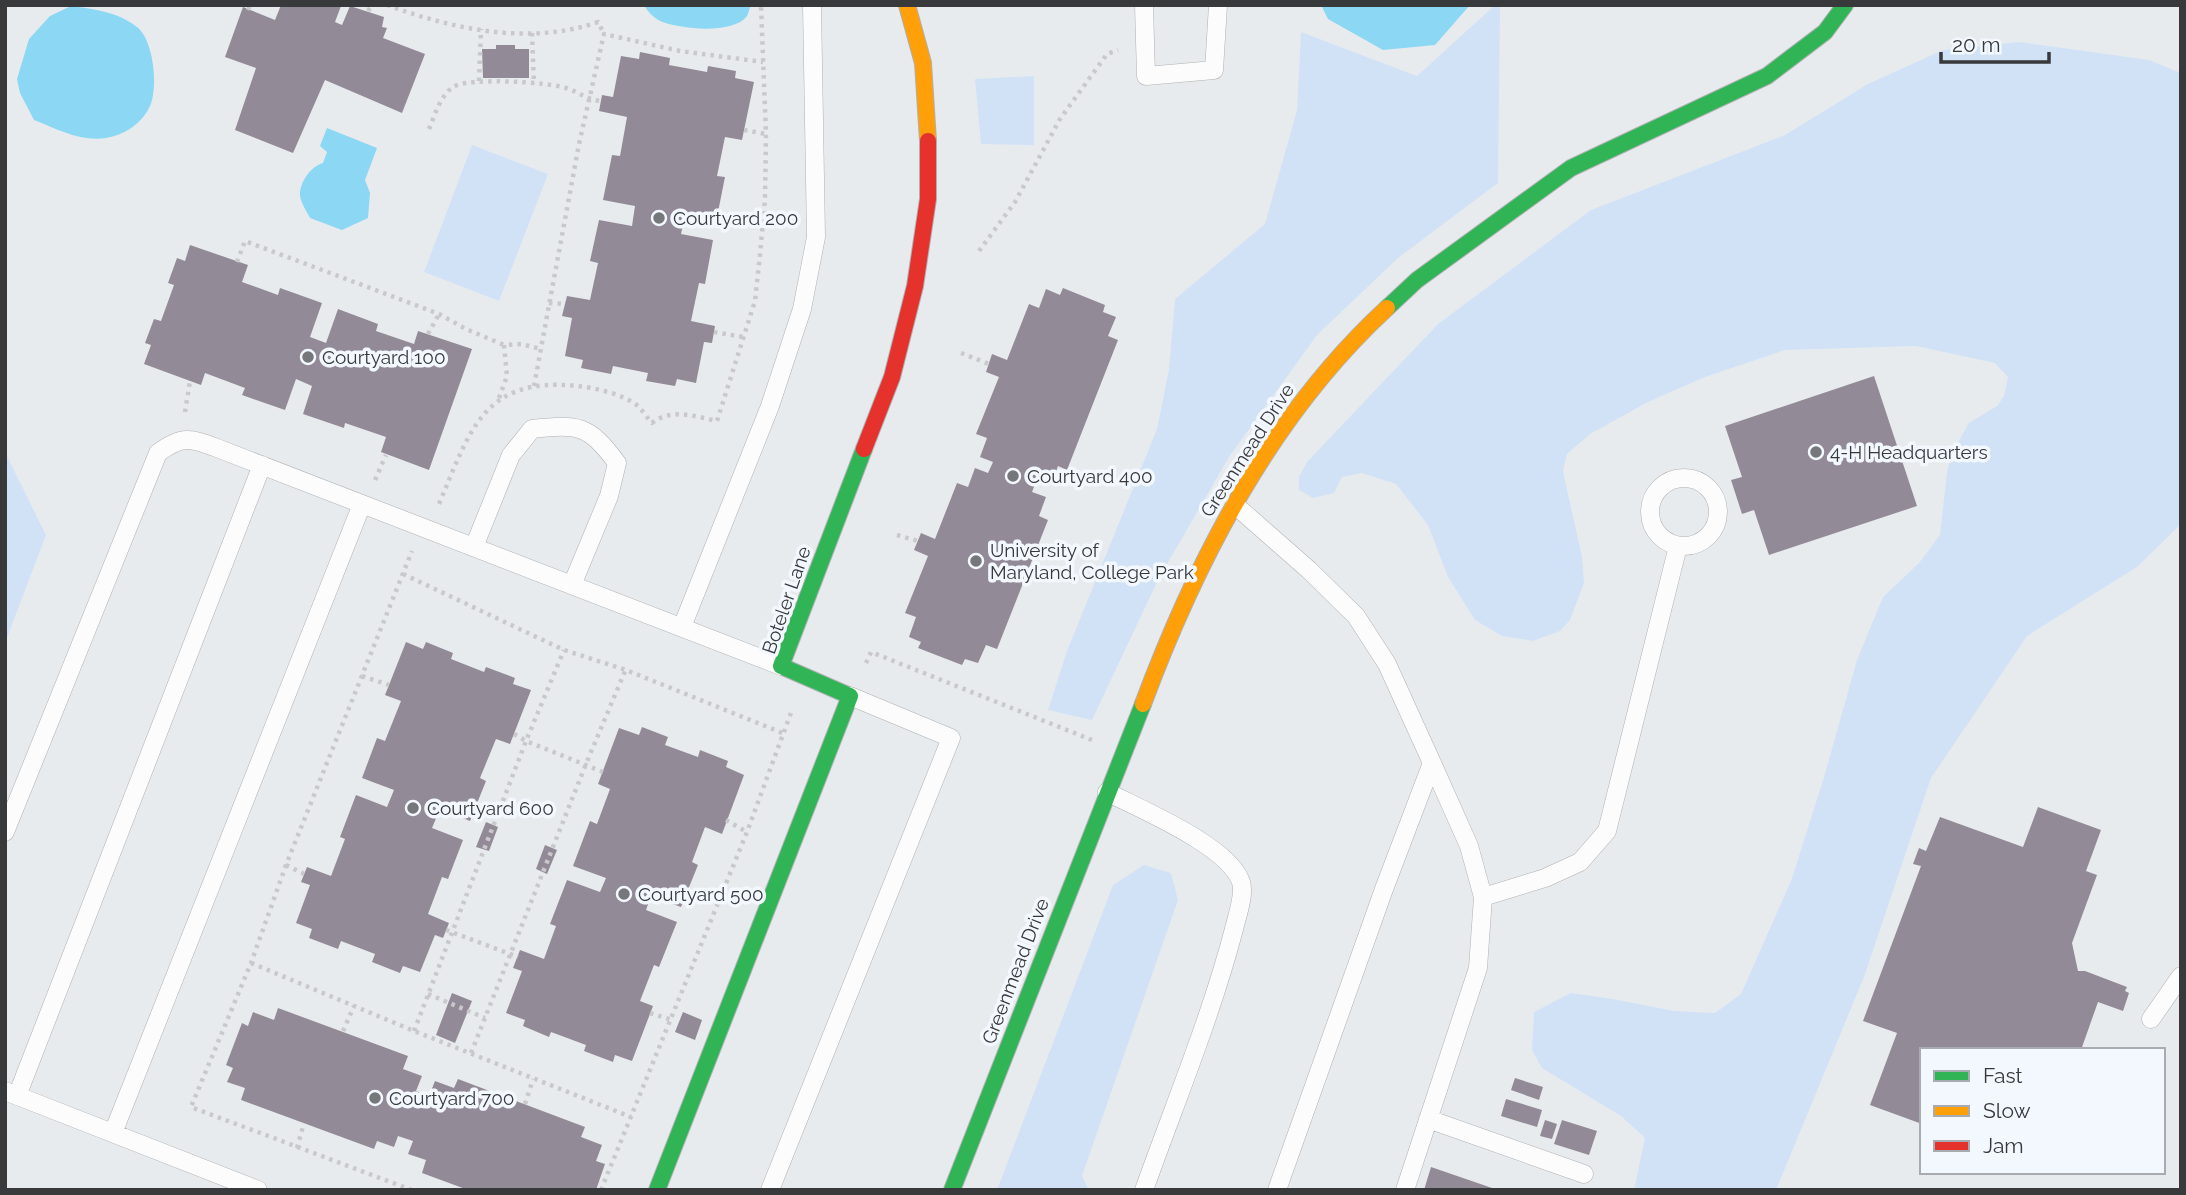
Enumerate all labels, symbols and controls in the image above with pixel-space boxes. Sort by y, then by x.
scale bar [1941,21,2050,65]
text: 20 m [1952,32,2000,57]
place label: Courtyard 200 [673,207,798,229]
marker: Courtyard 200 [651,210,667,226]
place label: Courtyard 100 [322,346,446,368]
marker: Courtyard 100 [300,349,316,365]
street label: Greenmead Drive [1196,379,1298,521]
place label: 4-H Headquarters [1830,441,1988,463]
marker: 4-H Headquarters [1808,444,1824,460]
place label: Courtyard 400 [1027,465,1153,487]
marker: Courtyard 400 [1005,468,1021,484]
place label: University of Maryland, College Park [990,539,1194,583]
street label: Boteler Lane [757,543,815,657]
marker: University of Maryland, College Park [968,553,984,569]
place label: Courtyard 600 [427,797,554,819]
marker: Courtyard 600 [405,800,421,816]
place label: Courtyard 500 [638,883,764,905]
marker: Courtyard 500 [616,886,632,902]
street label: Greenmead Drive [977,895,1053,1047]
legend [1920,1048,2165,1174]
text: Fast [1983,1063,2023,1088]
place label: Courtyard 700 [389,1087,514,1109]
marker: Courtyard 700 [367,1090,383,1106]
text: Slow [1983,1098,2031,1123]
text: Jam [1983,1133,2024,1158]

